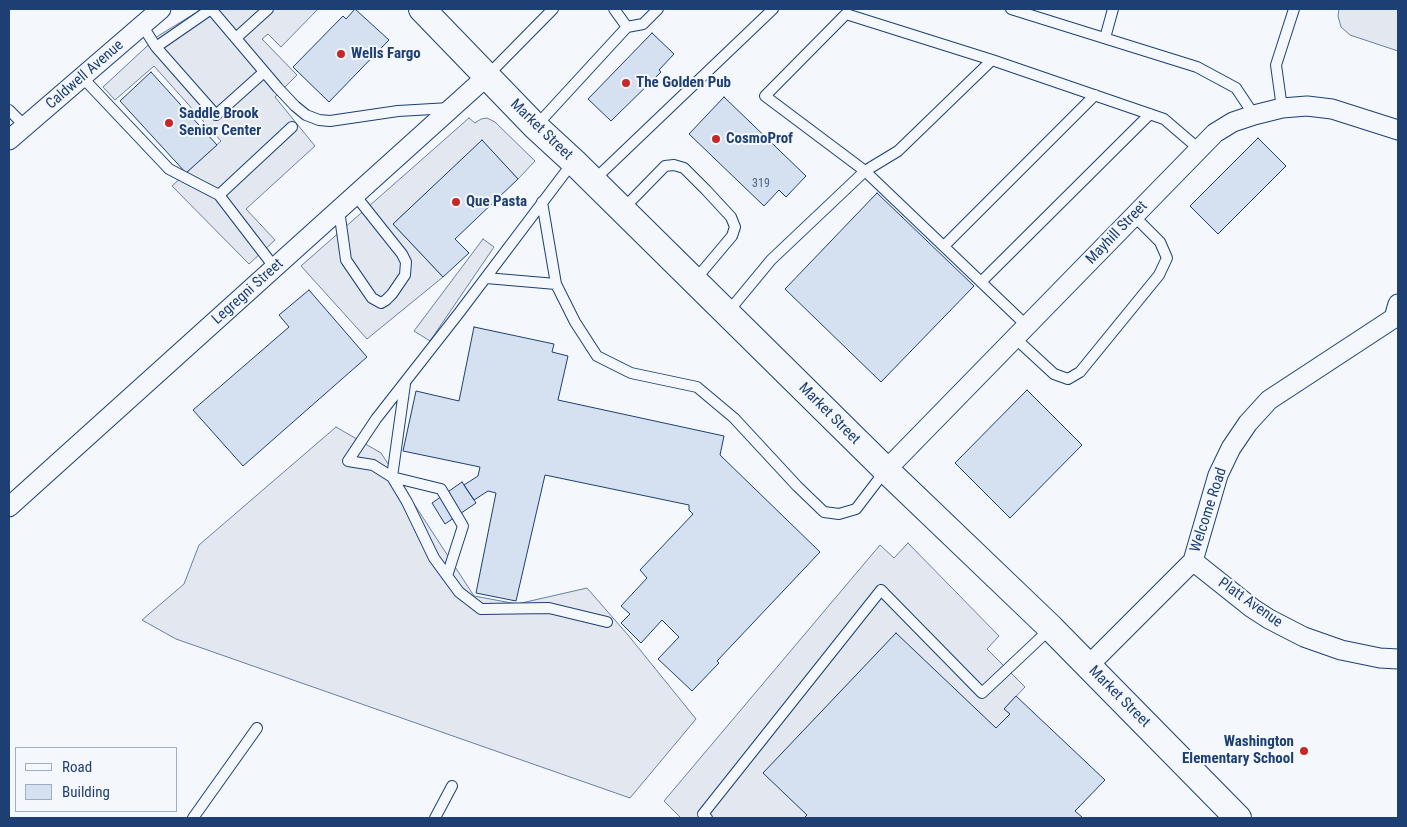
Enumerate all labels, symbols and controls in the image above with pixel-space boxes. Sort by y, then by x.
street label: Caldwell Avenue [43,36,127,114]
place label: Wells Fargo [351,45,421,63]
marker: Wells Fargo [335,48,347,60]
place label: The Golden Pub [636,74,731,92]
marker: The Golden Pub [620,77,632,89]
street label: Market Street [506,96,576,164]
place label: Saddle Brook Senior Center [179,105,261,140]
marker: Saddle Brook Senior Center [163,117,175,129]
place label: CosmoProf [726,130,793,148]
marker: CosmoProf [710,133,722,145]
house number: 319 [752,177,770,191]
place label: Que Pasta [466,193,527,211]
marker: Que Pasta [450,196,462,208]
street label: Mayhill Street [1082,198,1152,268]
street label: Legregni Street [209,255,287,329]
street label: Market Street [794,379,864,449]
street label: Welcome Road [1187,465,1231,555]
street label: Platt Avenue [1214,574,1286,632]
street label: Market Street [1084,662,1154,732]
place label: Washington Elementary School [1182,733,1294,768]
marker: Washington Elementary School [1298,745,1310,757]
legend [15,747,178,812]
text: Road [62,758,92,776]
text: Building [62,783,110,801]

